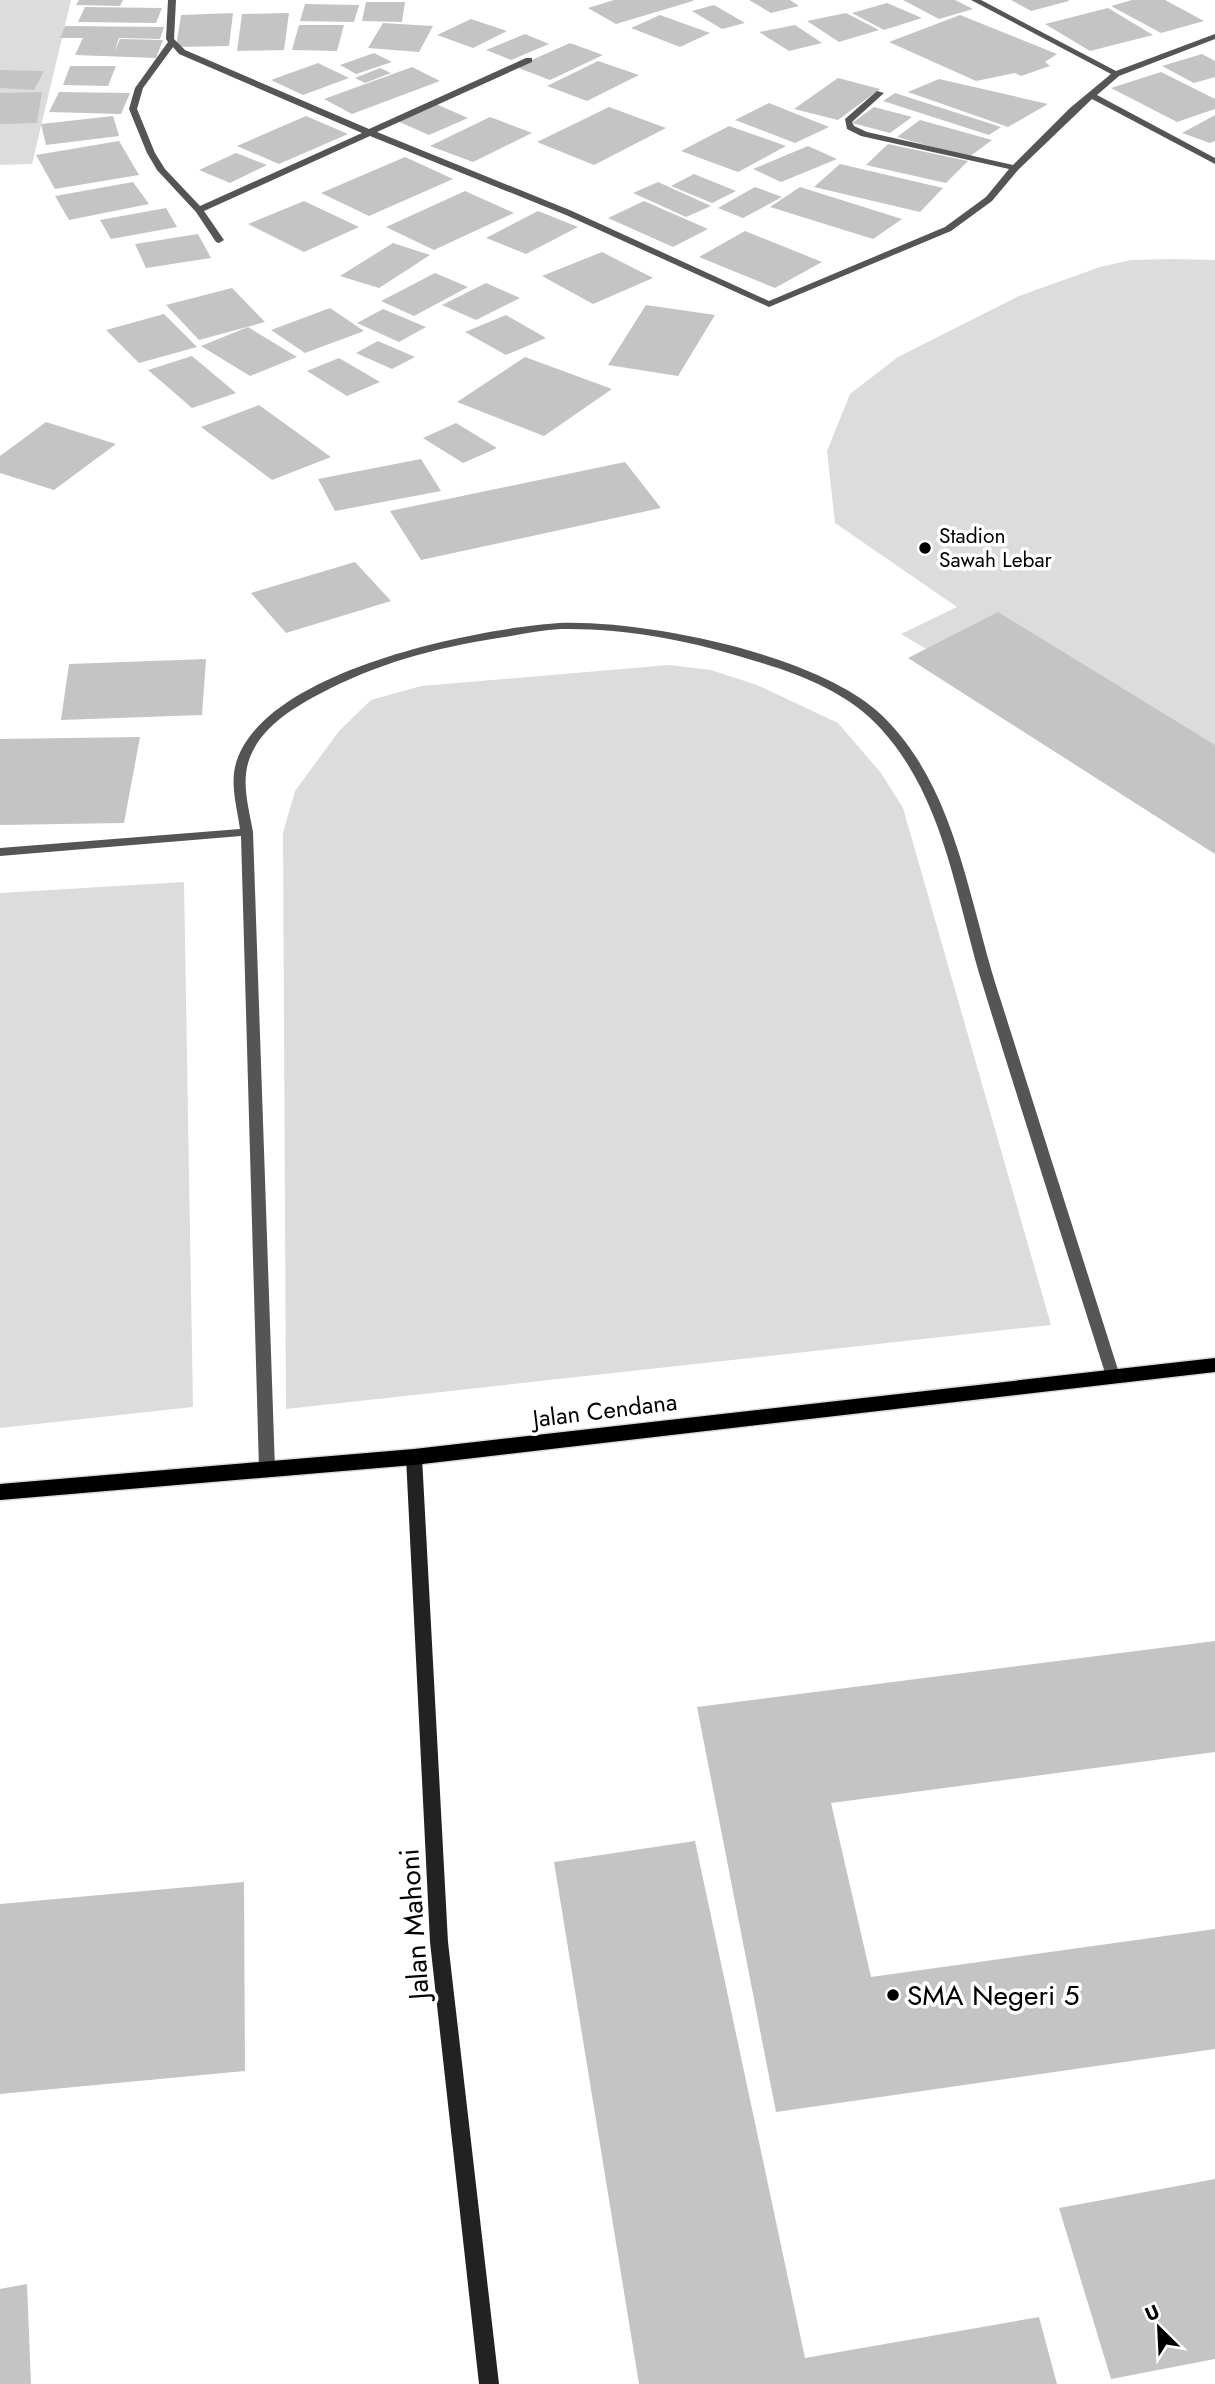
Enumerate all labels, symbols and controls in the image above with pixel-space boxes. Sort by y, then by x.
place label: Stadion Sawah Lebar [939,521,1053,575]
marker: Stadion Sawah Lebar [917,540,933,556]
street label: Jalan Cendana [528,1384,679,1437]
street label: Jalan Mahoni [388,1847,440,2005]
place label: SMA Negeri 5 [907,1975,1079,2016]
marker: SMA Negeri 5 [885,1987,901,2003]
north arrow [1124,2293,1194,2363]
text: U [1141,2298,1164,2328]

